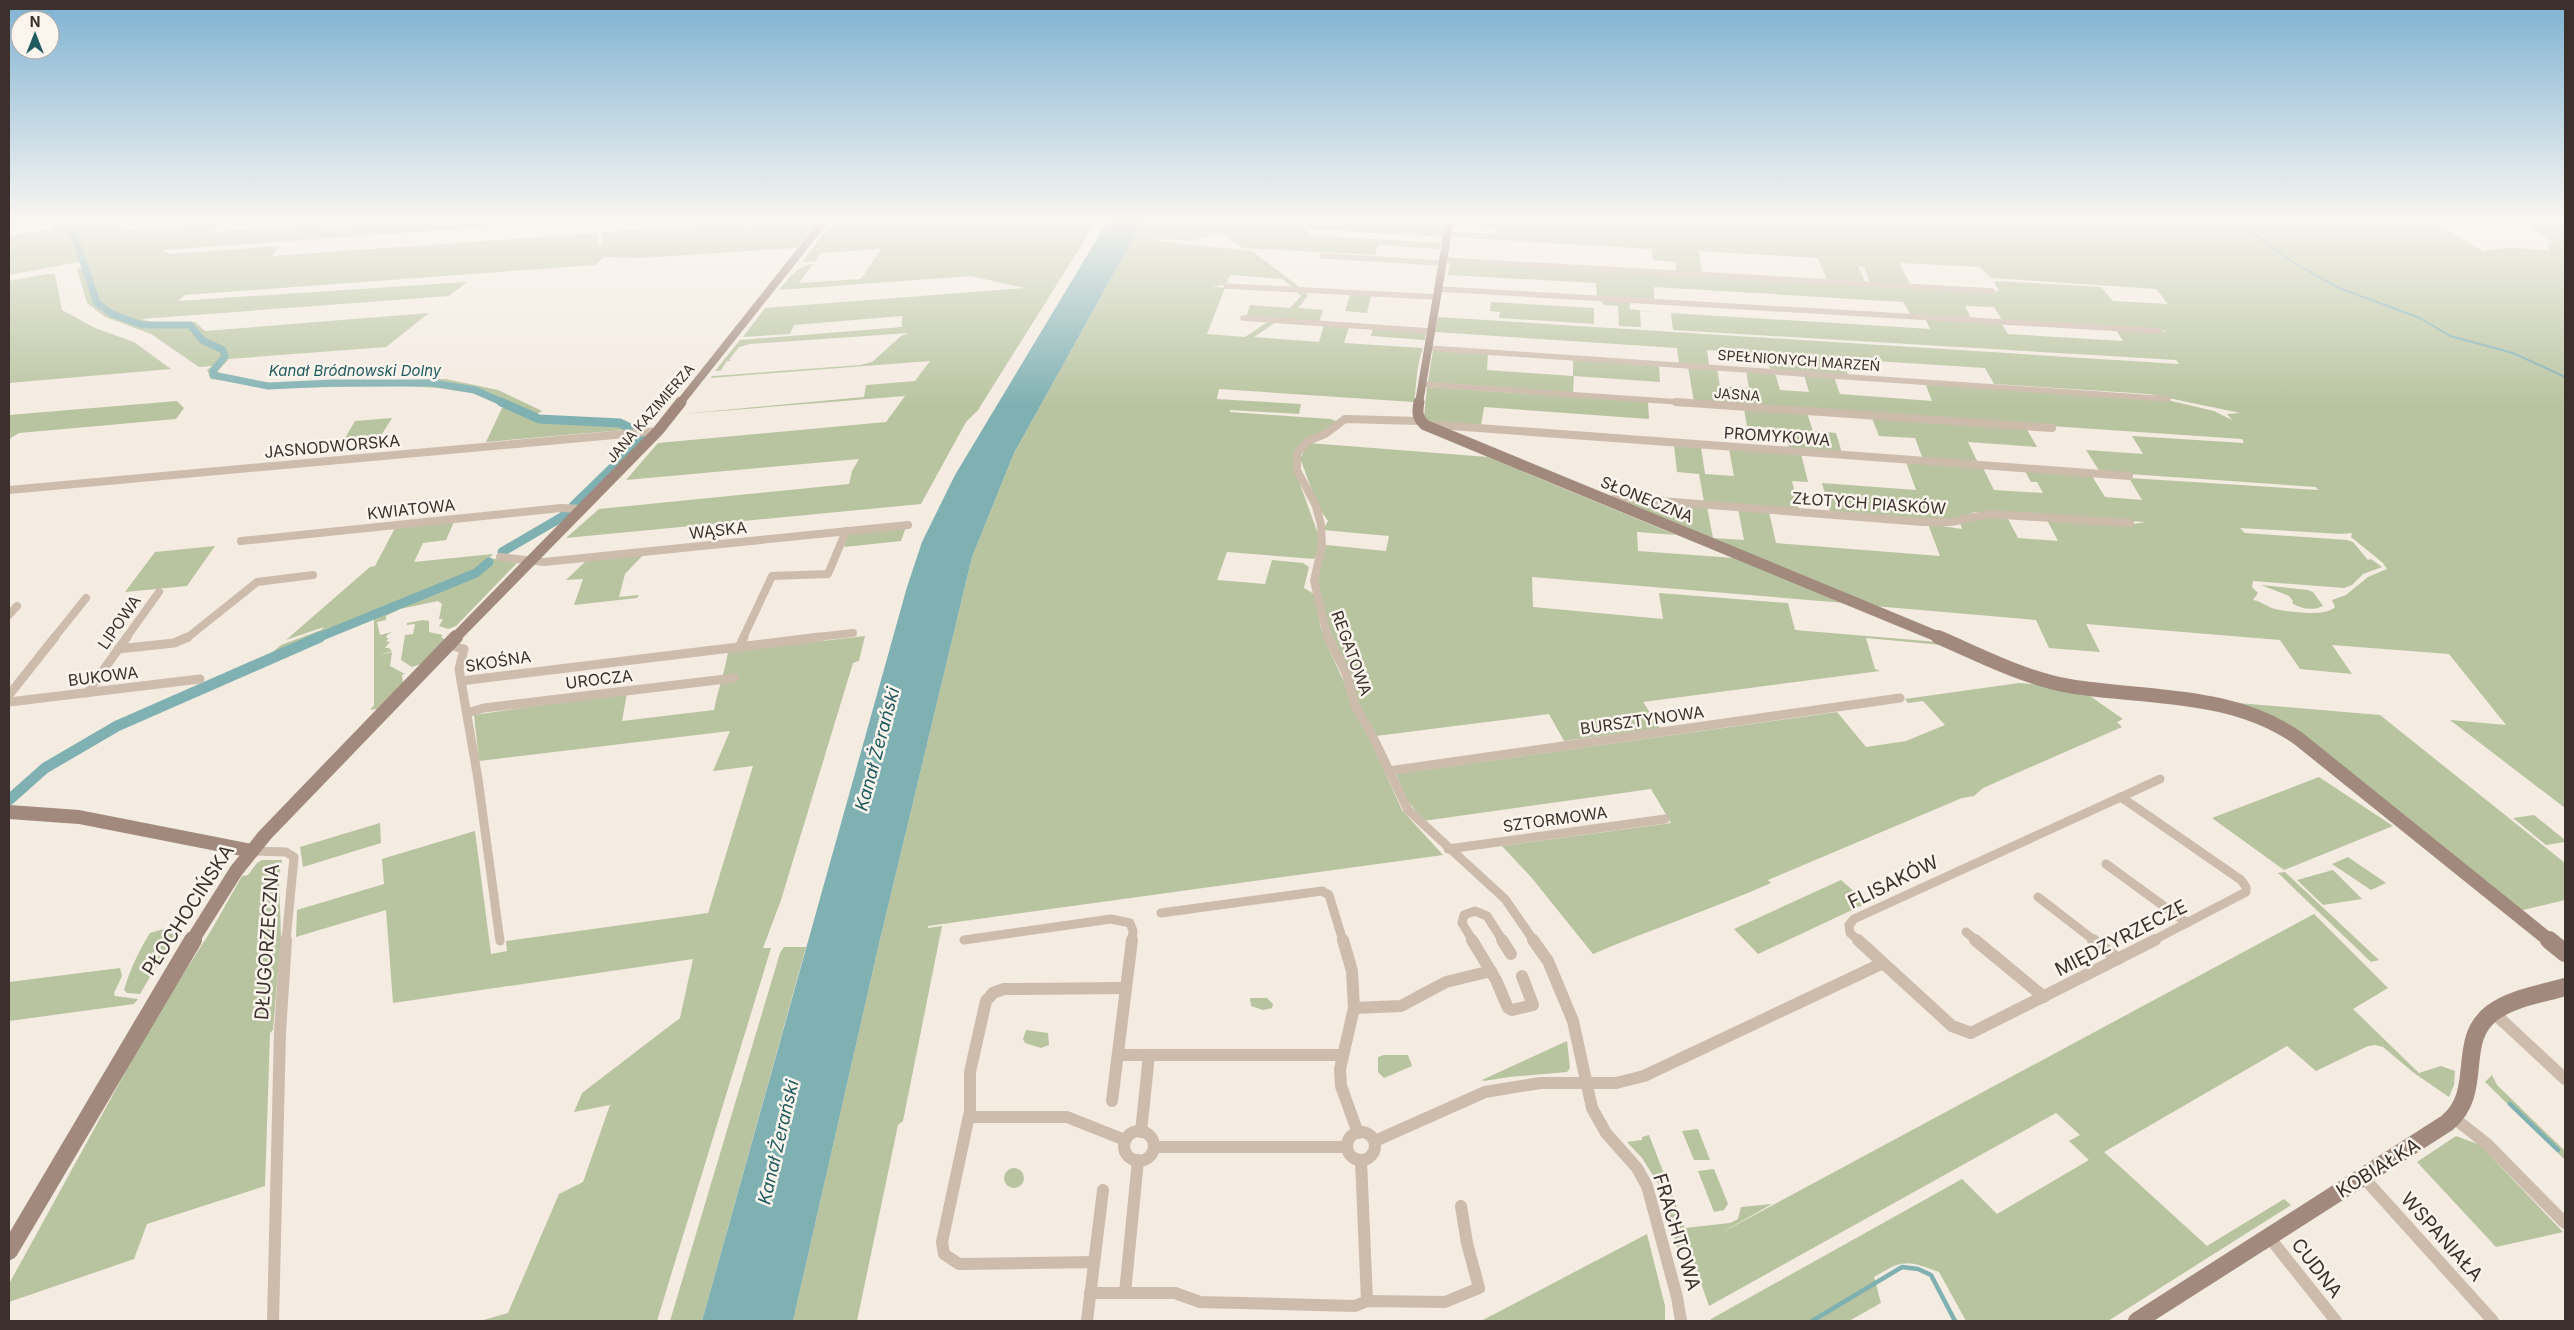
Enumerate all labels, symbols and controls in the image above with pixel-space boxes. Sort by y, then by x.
north arrow [10,10,60,60]
text: N [30,13,40,30]
street label: SPEŁNIONYCH MARZEŃ [1717,346,1881,374]
street label: JANA KAZIMIERZA [602,360,698,466]
water label: Kanał Bródnowski Dolny [269,361,442,380]
street label: JASNA [1713,384,1761,404]
street label: PROMYKOWA [1723,422,1831,450]
street label: JASNODWORSKA [263,430,401,462]
street label: SŁONECZNA [1598,471,1696,527]
street label: ZŁOTYCH PIASKÓW [1792,488,1947,518]
street label: KWIATOWA [366,494,456,524]
street label: WĄSKA [688,517,748,543]
street label: LIPOWA [93,591,145,653]
street label: REGATOWA [1327,608,1377,698]
street label: SKOŚNA [464,646,532,676]
street label: BUKOWA [67,662,139,690]
street label: UROCZA [564,665,634,693]
water label: Kanał Żerański [849,684,904,813]
street label: BURSZTYNOWA [1579,701,1705,739]
street label: SZTORMOWA [1501,802,1609,836]
street label: PŁOCHOCIŃSKA [136,840,239,980]
street label: FLISAKÓW [1844,850,1942,914]
street label: DŁUGORZECZNA [250,863,284,1021]
street label: MIĘDZYRZECZE [2051,895,2191,981]
water label: Kanał Żerański [752,1077,803,1206]
street label: KOBIAŁKA [2332,1133,2424,1203]
street label: FRACHTOWA [1648,1171,1706,1293]
street label: WSPANIAŁA [2396,1188,2488,1286]
street label: CUDNA [2287,1234,2347,1302]

